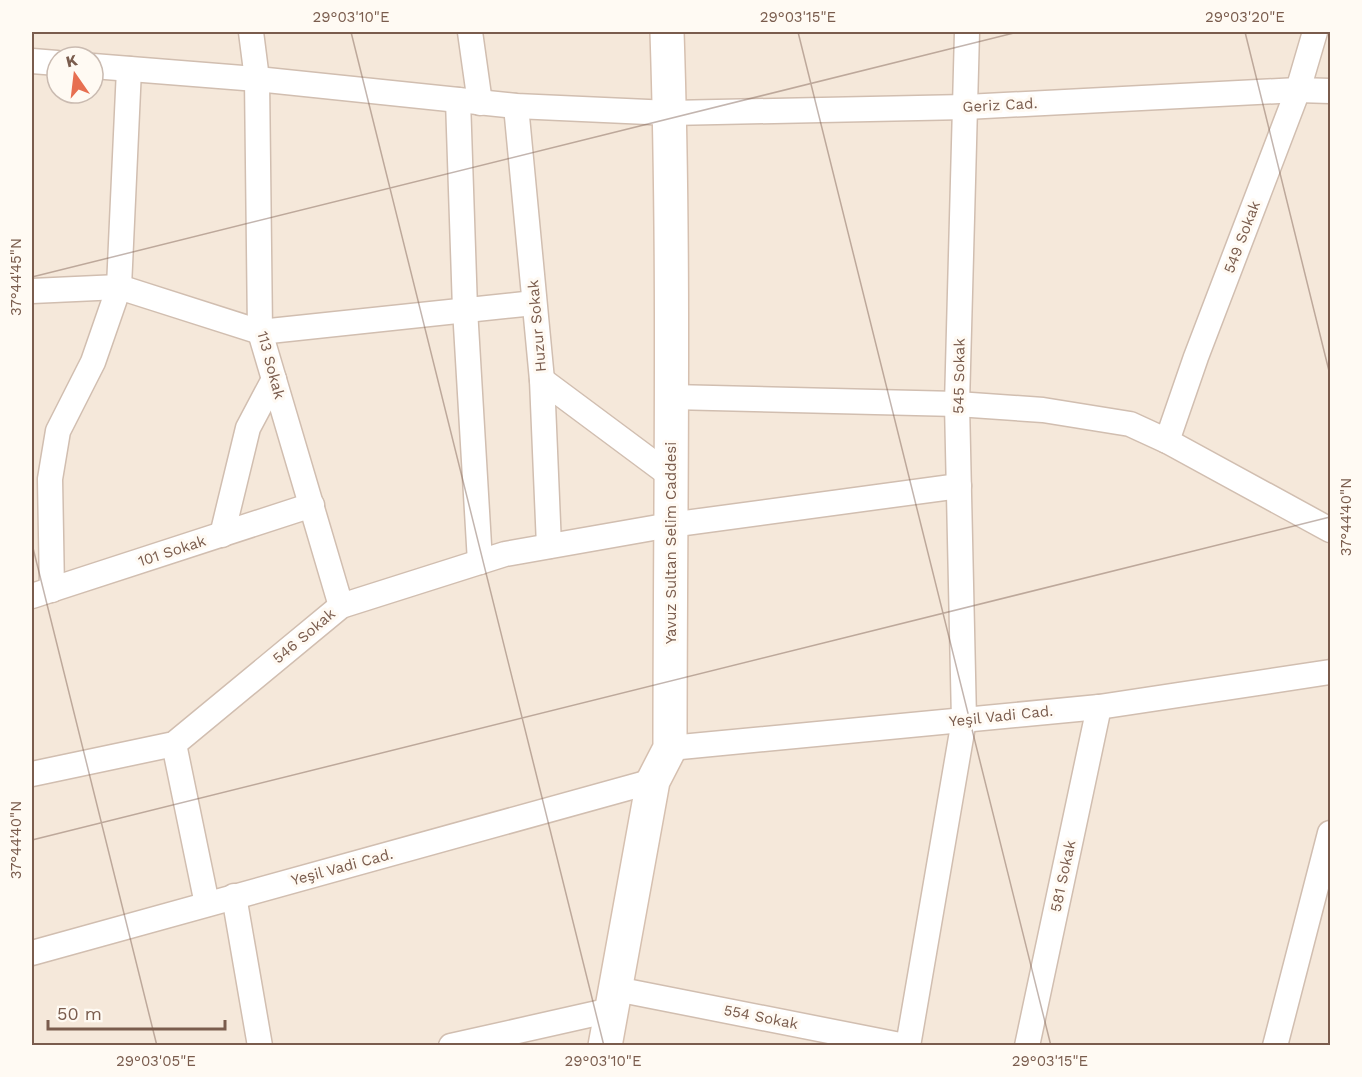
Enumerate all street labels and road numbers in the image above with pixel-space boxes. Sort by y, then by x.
street label: Geriz Cad. [962,94,1038,116]
street label: 549 Sokak [1220,198,1264,276]
street label: Huzur Sokak [524,279,550,373]
street label: 113 Sokak [253,329,289,401]
street label: 545 Sokak [949,338,969,414]
street label: Yavuz Sultan Selim Caddesi [662,442,680,644]
street label: 101 Sokak [136,531,209,570]
street label: 546 Sokak [269,604,339,667]
street label: Yeşil Vadi Cad. [948,702,1054,730]
street label: 581 Sokak [1047,838,1079,914]
street label: Yeşil Vadi Cad. [289,845,395,889]
street label: 554 Sokak [722,1001,800,1033]

